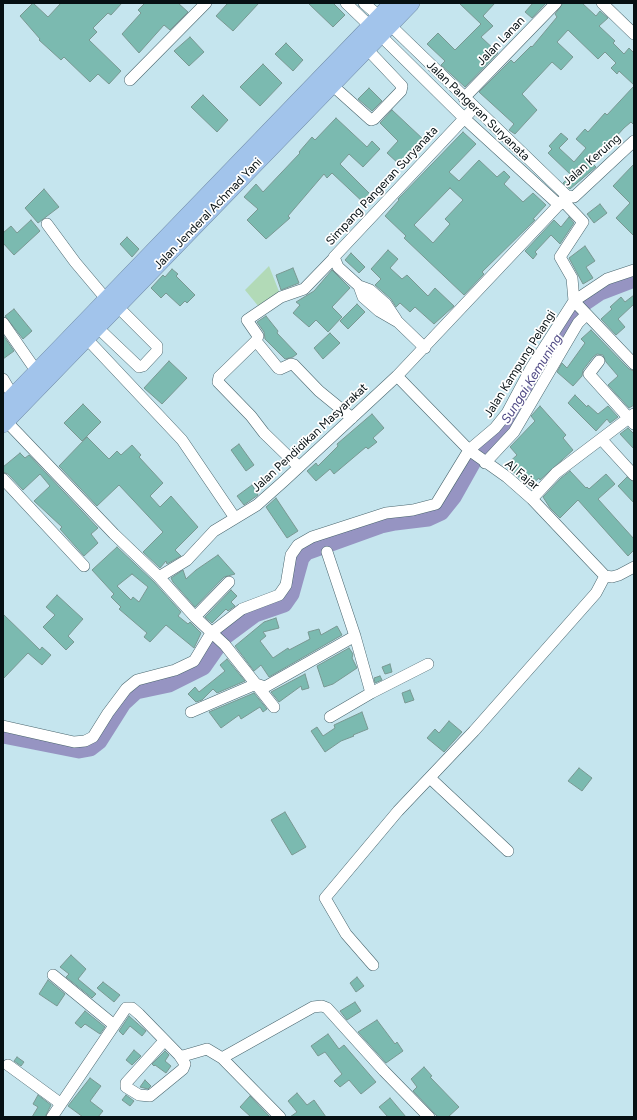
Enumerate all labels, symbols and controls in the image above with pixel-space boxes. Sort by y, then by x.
street label: Jalan Lanan [474,13,528,69]
street label: Jalan Pangeran Suryanata [423,58,533,164]
street label: Simpang Pangeran Suryanata [323,124,441,248]
street label: Jalan Keruing [560,131,624,189]
street label: Jalan Jenderal Achmad Yani [151,155,265,273]
street label: Jalan Kampung Pelangi [481,308,559,420]
water label: Sungai Kemuning [498,331,566,427]
street label: Jalan Pendidikan Masyarakat [249,381,371,495]
street label: Al Fajar [502,457,542,493]

